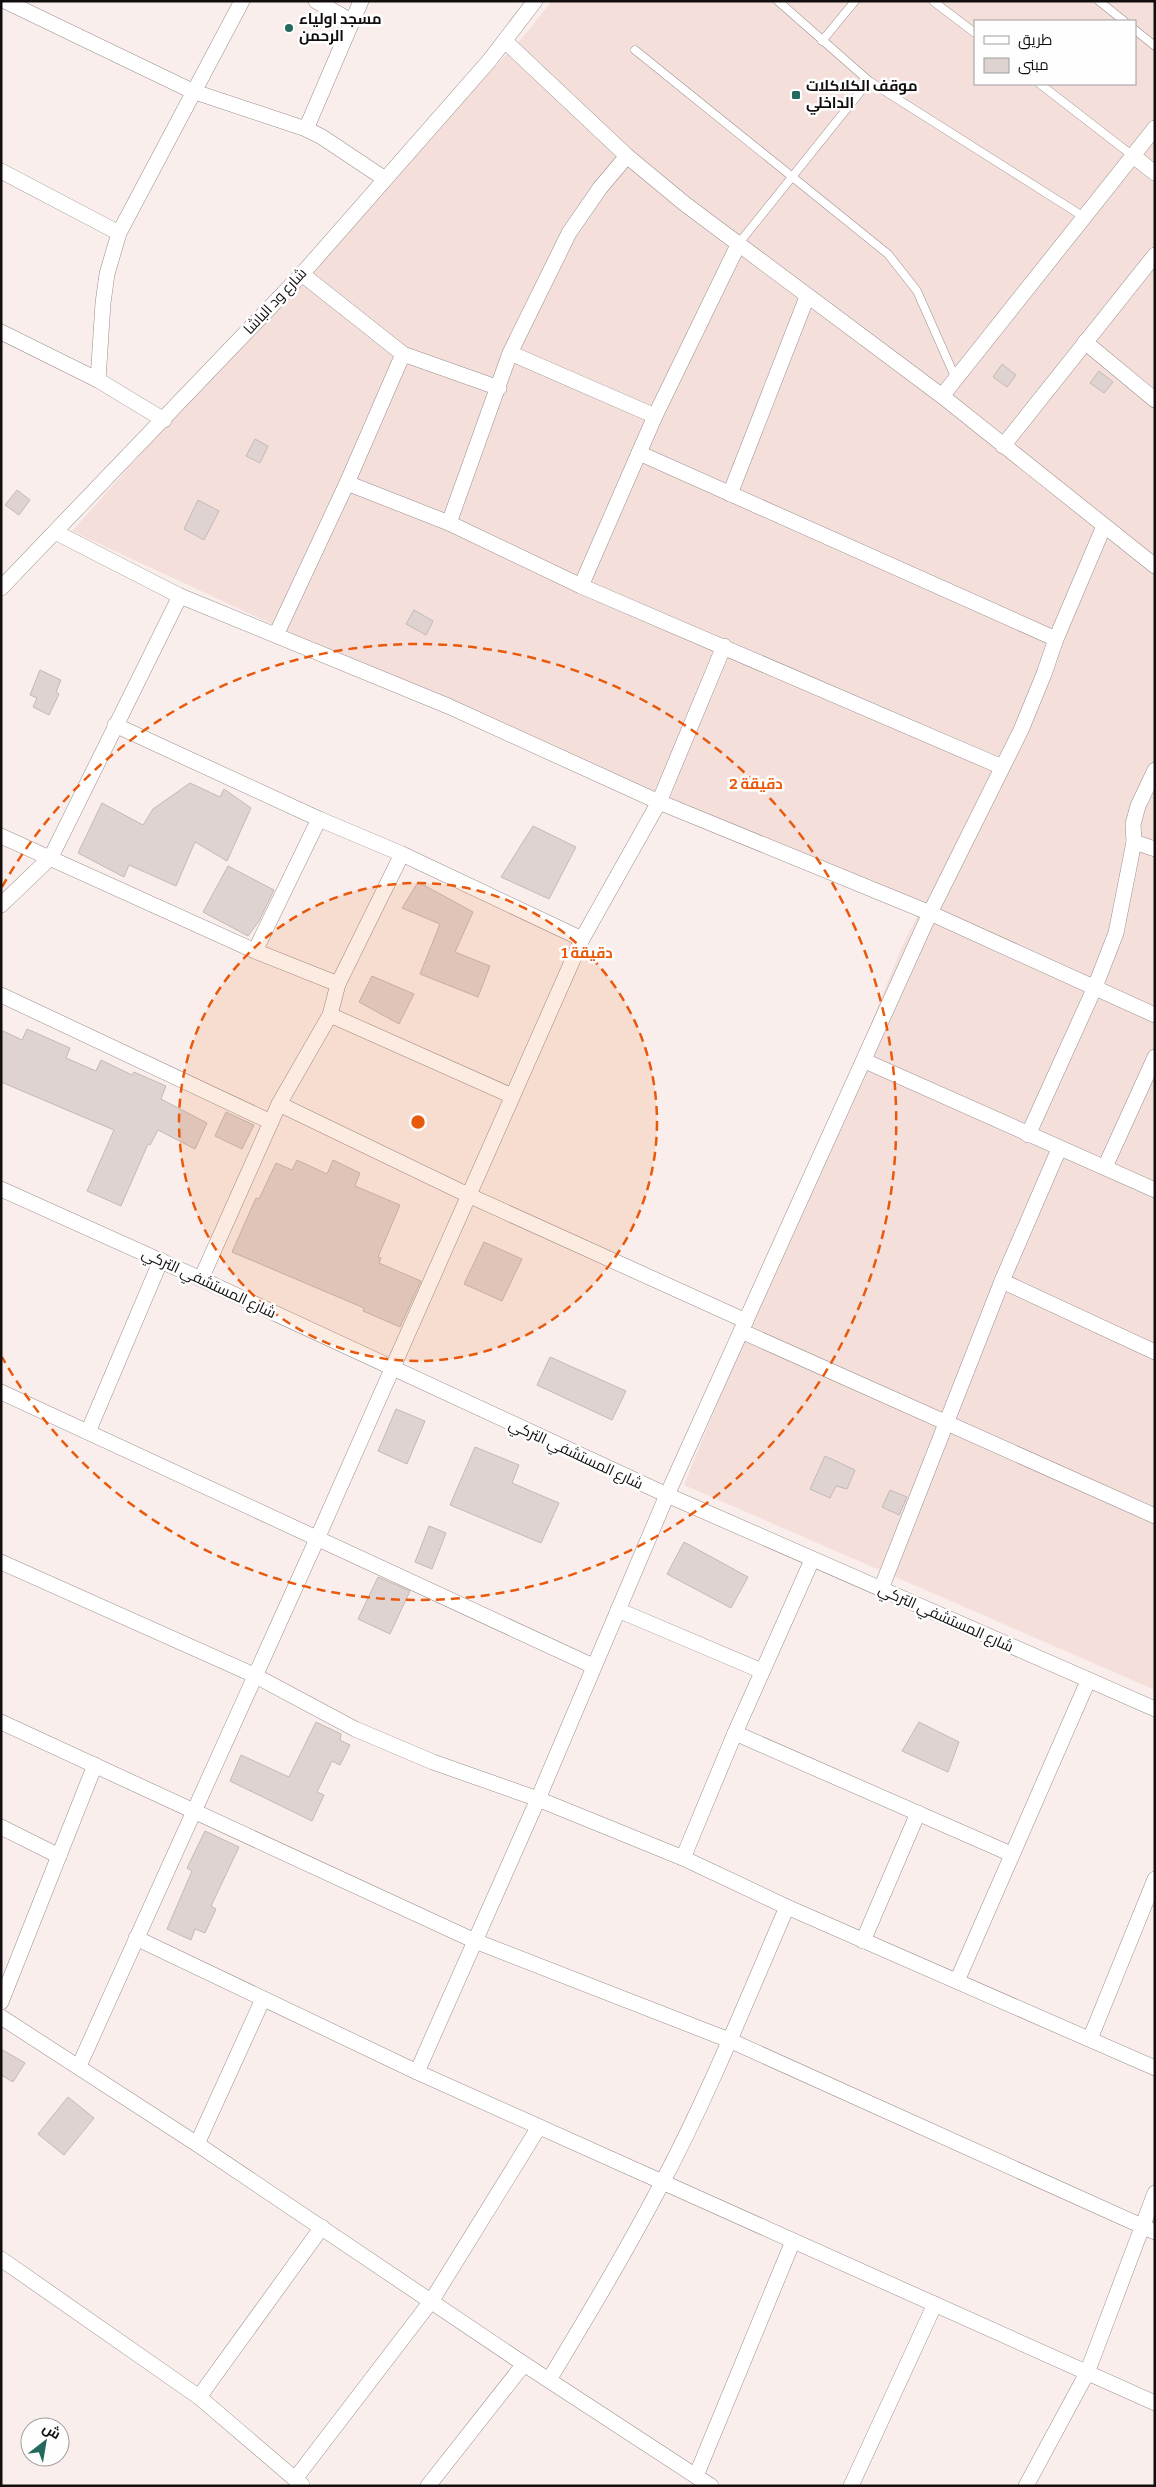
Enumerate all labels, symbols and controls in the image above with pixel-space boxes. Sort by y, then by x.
place label: مسجد اولياء الرحمن [299,10,382,45]
legend [974,20,1136,85]
marker: مسجد اولياء الرحمن [283,22,295,34]
text: طريق [1018,31,1052,50]
text: مبنى [1018,56,1049,75]
place label: موقف الكلاكلات الداخلي [806,77,918,115]
marker: موقف الكلاكلات الداخلي [790,89,802,101]
street label: شارع ود الباشا [240,264,312,339]
text: 2 دقيقة [729,775,783,793]
text: 1 دقيقة [561,944,613,962]
centre of rings [409,1113,427,1131]
street label: شارع المستشفي التركي [138,1244,279,1325]
street label: شارع المستشفي التركي [505,1415,646,1496]
street label: شارع المستشفي التركي [874,1580,1016,1659]
north arrow [20,2417,70,2467]
text: ش [39,2419,64,2443]

